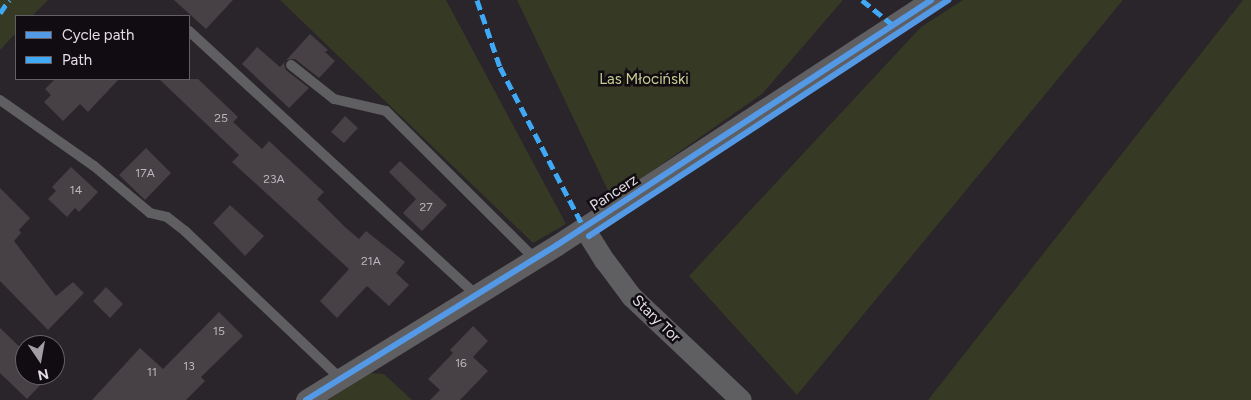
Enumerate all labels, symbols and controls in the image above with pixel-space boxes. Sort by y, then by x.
legend [15,15,190,80]
text: Cycle path [62,26,134,44]
text: Path [62,51,92,69]
park label: Las Młociński [599,71,689,89]
house number: 25 [214,112,228,126]
house number: 17A [135,167,155,181]
street label: Pancerz [587,171,641,215]
house number: 23A [263,173,285,187]
house number: 14 [70,184,82,198]
house number: 27 [419,201,433,215]
house number: 21A [361,255,381,269]
street label: Stary Tor [628,292,684,346]
house number: 15 [213,325,225,339]
north arrow [15,335,65,385]
house number: 16 [455,357,467,371]
house number: 13 [183,360,195,374]
text: N [36,365,50,384]
house number: 11 [147,366,157,380]

